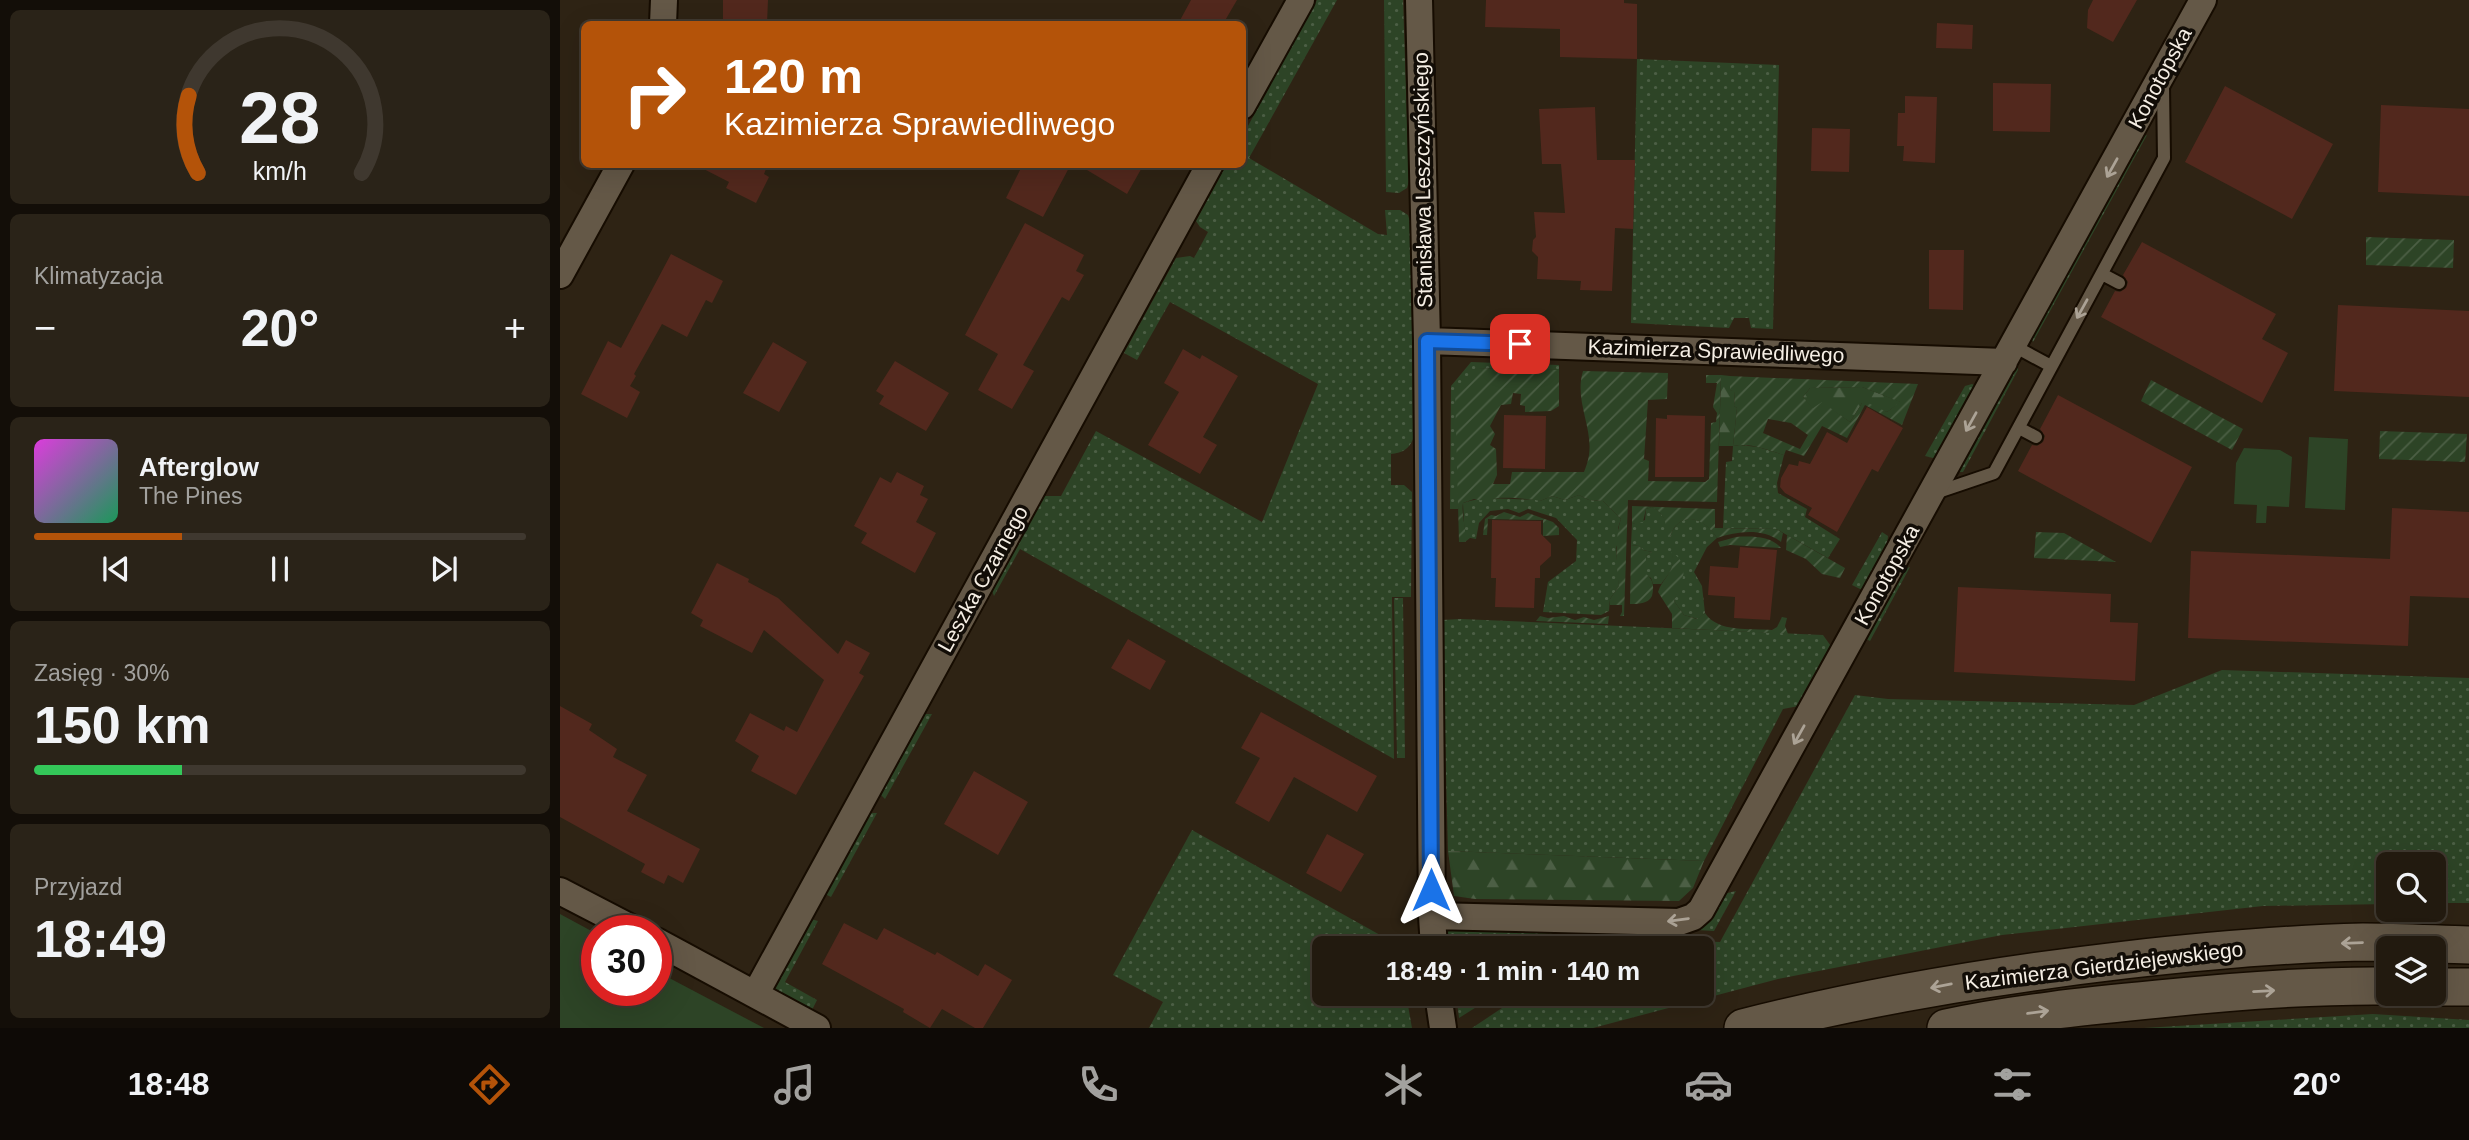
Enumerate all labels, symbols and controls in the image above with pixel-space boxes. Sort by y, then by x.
street label: Konotopska [2123,23,2196,132]
icon: right [609,49,700,140]
text: 120 m [724,49,863,103]
street label: Stanisława Leszczyńskiego [1409,52,1436,308]
text: 28 [240,77,320,158]
text: Kazimierza Sprawiedliwego [724,106,1115,142]
text: km/h [253,157,307,185]
one-way arrow [2105,157,2119,177]
text: Klimatyzacja [34,263,163,289]
one-way arrow [2075,298,2088,319]
text: 20° [241,299,319,357]
text: − [34,307,56,349]
text: + [504,307,526,349]
pin [1490,314,1550,374]
icon: arrive [1501,325,1539,363]
street label: Kazimierza Sprawiedliwego [1587,335,1845,366]
one-way arrow [1964,411,1978,431]
text: Afterglow [139,452,259,482]
text: The Pines [139,483,243,509]
street label: Leszka Czarnego [933,502,1032,656]
street label: Konotopska [1850,520,1924,629]
icon: previous [97,550,135,588]
icon: pause [261,550,299,588]
icon: next [425,550,463,588]
text: Zasięg · 30% [34,660,170,686]
text: 150 km [34,696,210,754]
one-way arrow [1792,724,1805,745]
map controls [2376,852,2446,1006]
button: search [2376,852,2446,922]
position arrow [1394,853,1468,927]
text: Przyjazd [34,874,122,900]
text: 18:49 [34,910,167,968]
one-way arrow [1667,914,1690,927]
speed limit sign: 30 [581,915,672,1006]
one-way arrow [2341,936,2364,949]
button: layers [2376,936,2446,1006]
street label: Kazimierza Gierdziejewskiego [1964,937,2244,994]
text: 18:49 · 1 min · 140 m [1386,956,1640,986]
one-way arrow [1930,980,1953,994]
one-way arrow [2252,984,2275,997]
one-way arrow [2026,1006,2048,1019]
icon: directions [465,1060,514,1109]
icon: music [770,1060,819,1109]
icon: phone [1074,1060,1123,1109]
icon: climate [1379,1060,1428,1109]
icon: car [1684,1060,1733,1109]
icon: filters [1988,1060,2037,1109]
text: 18:48 [128,1066,210,1102]
text: 20° [2293,1066,2341,1102]

